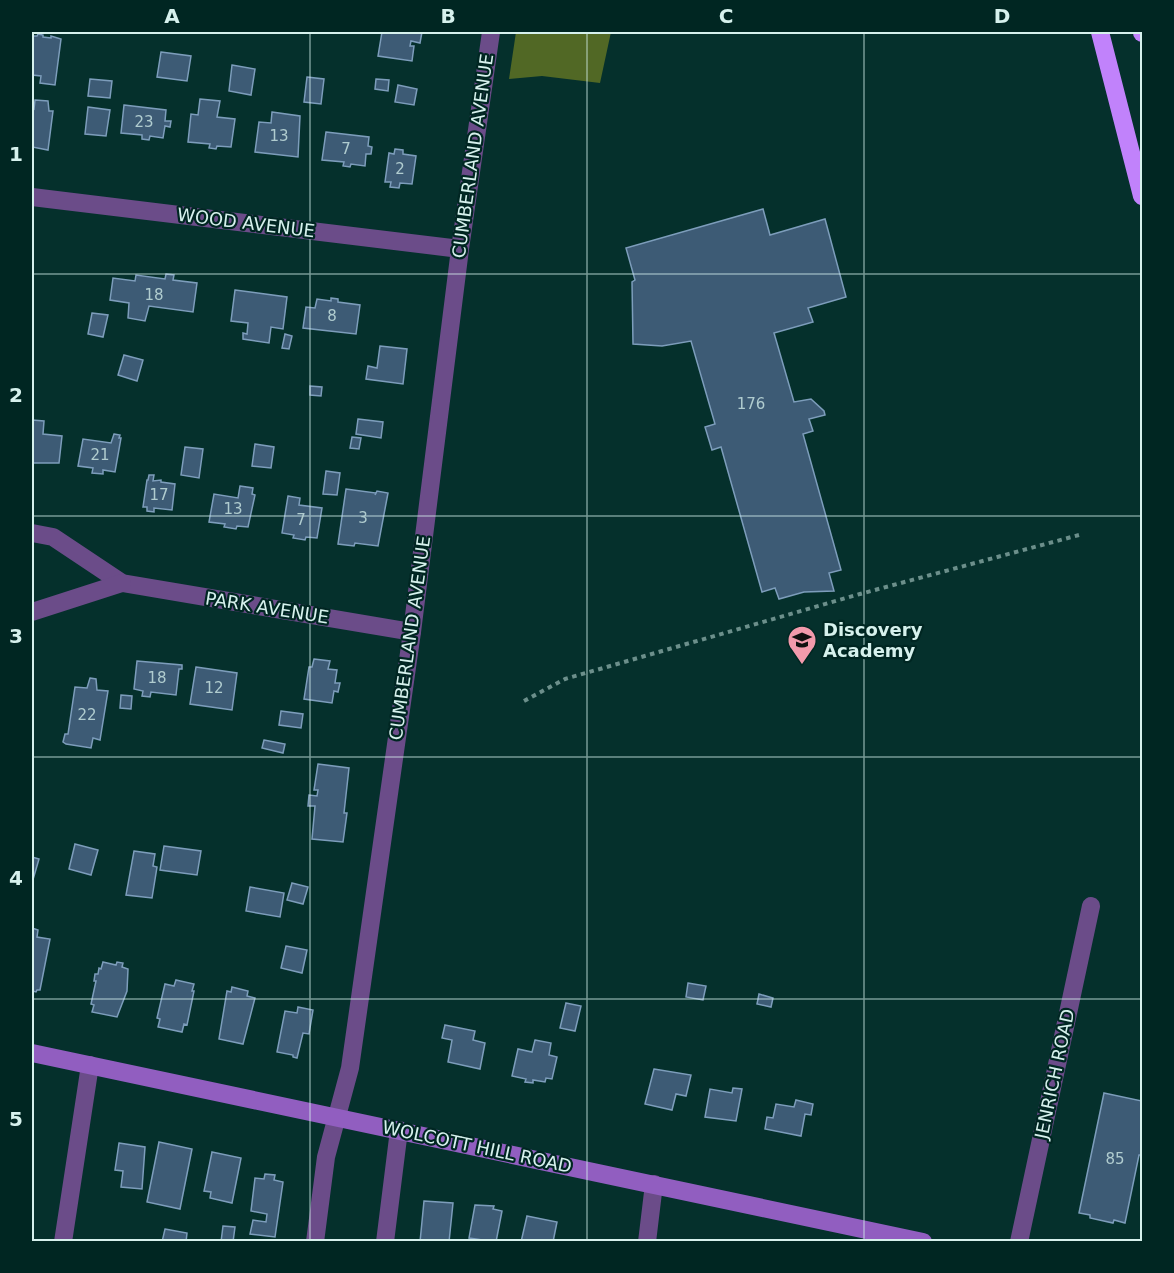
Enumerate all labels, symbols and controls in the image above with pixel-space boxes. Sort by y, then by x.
text: A [164,4,180,28]
text: B [440,4,456,28]
text: C [719,4,733,28]
text: D [994,4,1010,28]
street label: CUMBERLAND AVENUE [448,52,497,259]
house number: 23 [134,113,154,131]
house number: 13 [269,127,289,145]
house number: 7 [341,140,351,158]
text: 1 [9,142,23,166]
house number: 2 [395,160,405,178]
street label: WOOD AVENUE [176,204,316,241]
house number: 18 [144,286,164,304]
house number: 8 [327,307,337,325]
text: 2 [9,383,23,407]
house number: 176 [737,395,765,413]
house number: 21 [90,446,110,464]
house number: 17 [149,486,169,504]
house number: 13 [223,500,243,518]
house number: 3 [358,509,368,527]
house number: 7 [296,511,306,529]
street label: CUMBERLAND AVENUE [385,534,434,741]
street label: PARK AVENUE [204,587,330,628]
place label: Discovery Academy [823,619,923,661]
text: 3 [9,624,23,648]
school or university icon: Discovery Academy [786,624,818,666]
house number: 18 [147,669,167,687]
house number: 12 [204,679,224,697]
house number: 22 [77,706,97,724]
text: 4 [9,866,23,890]
street label: JENRICH ROAD [1030,1007,1079,1142]
text: 5 [9,1107,23,1131]
street label: WOLCOTT HILL ROAD [380,1116,574,1177]
house number: 85 [1105,1150,1125,1168]

